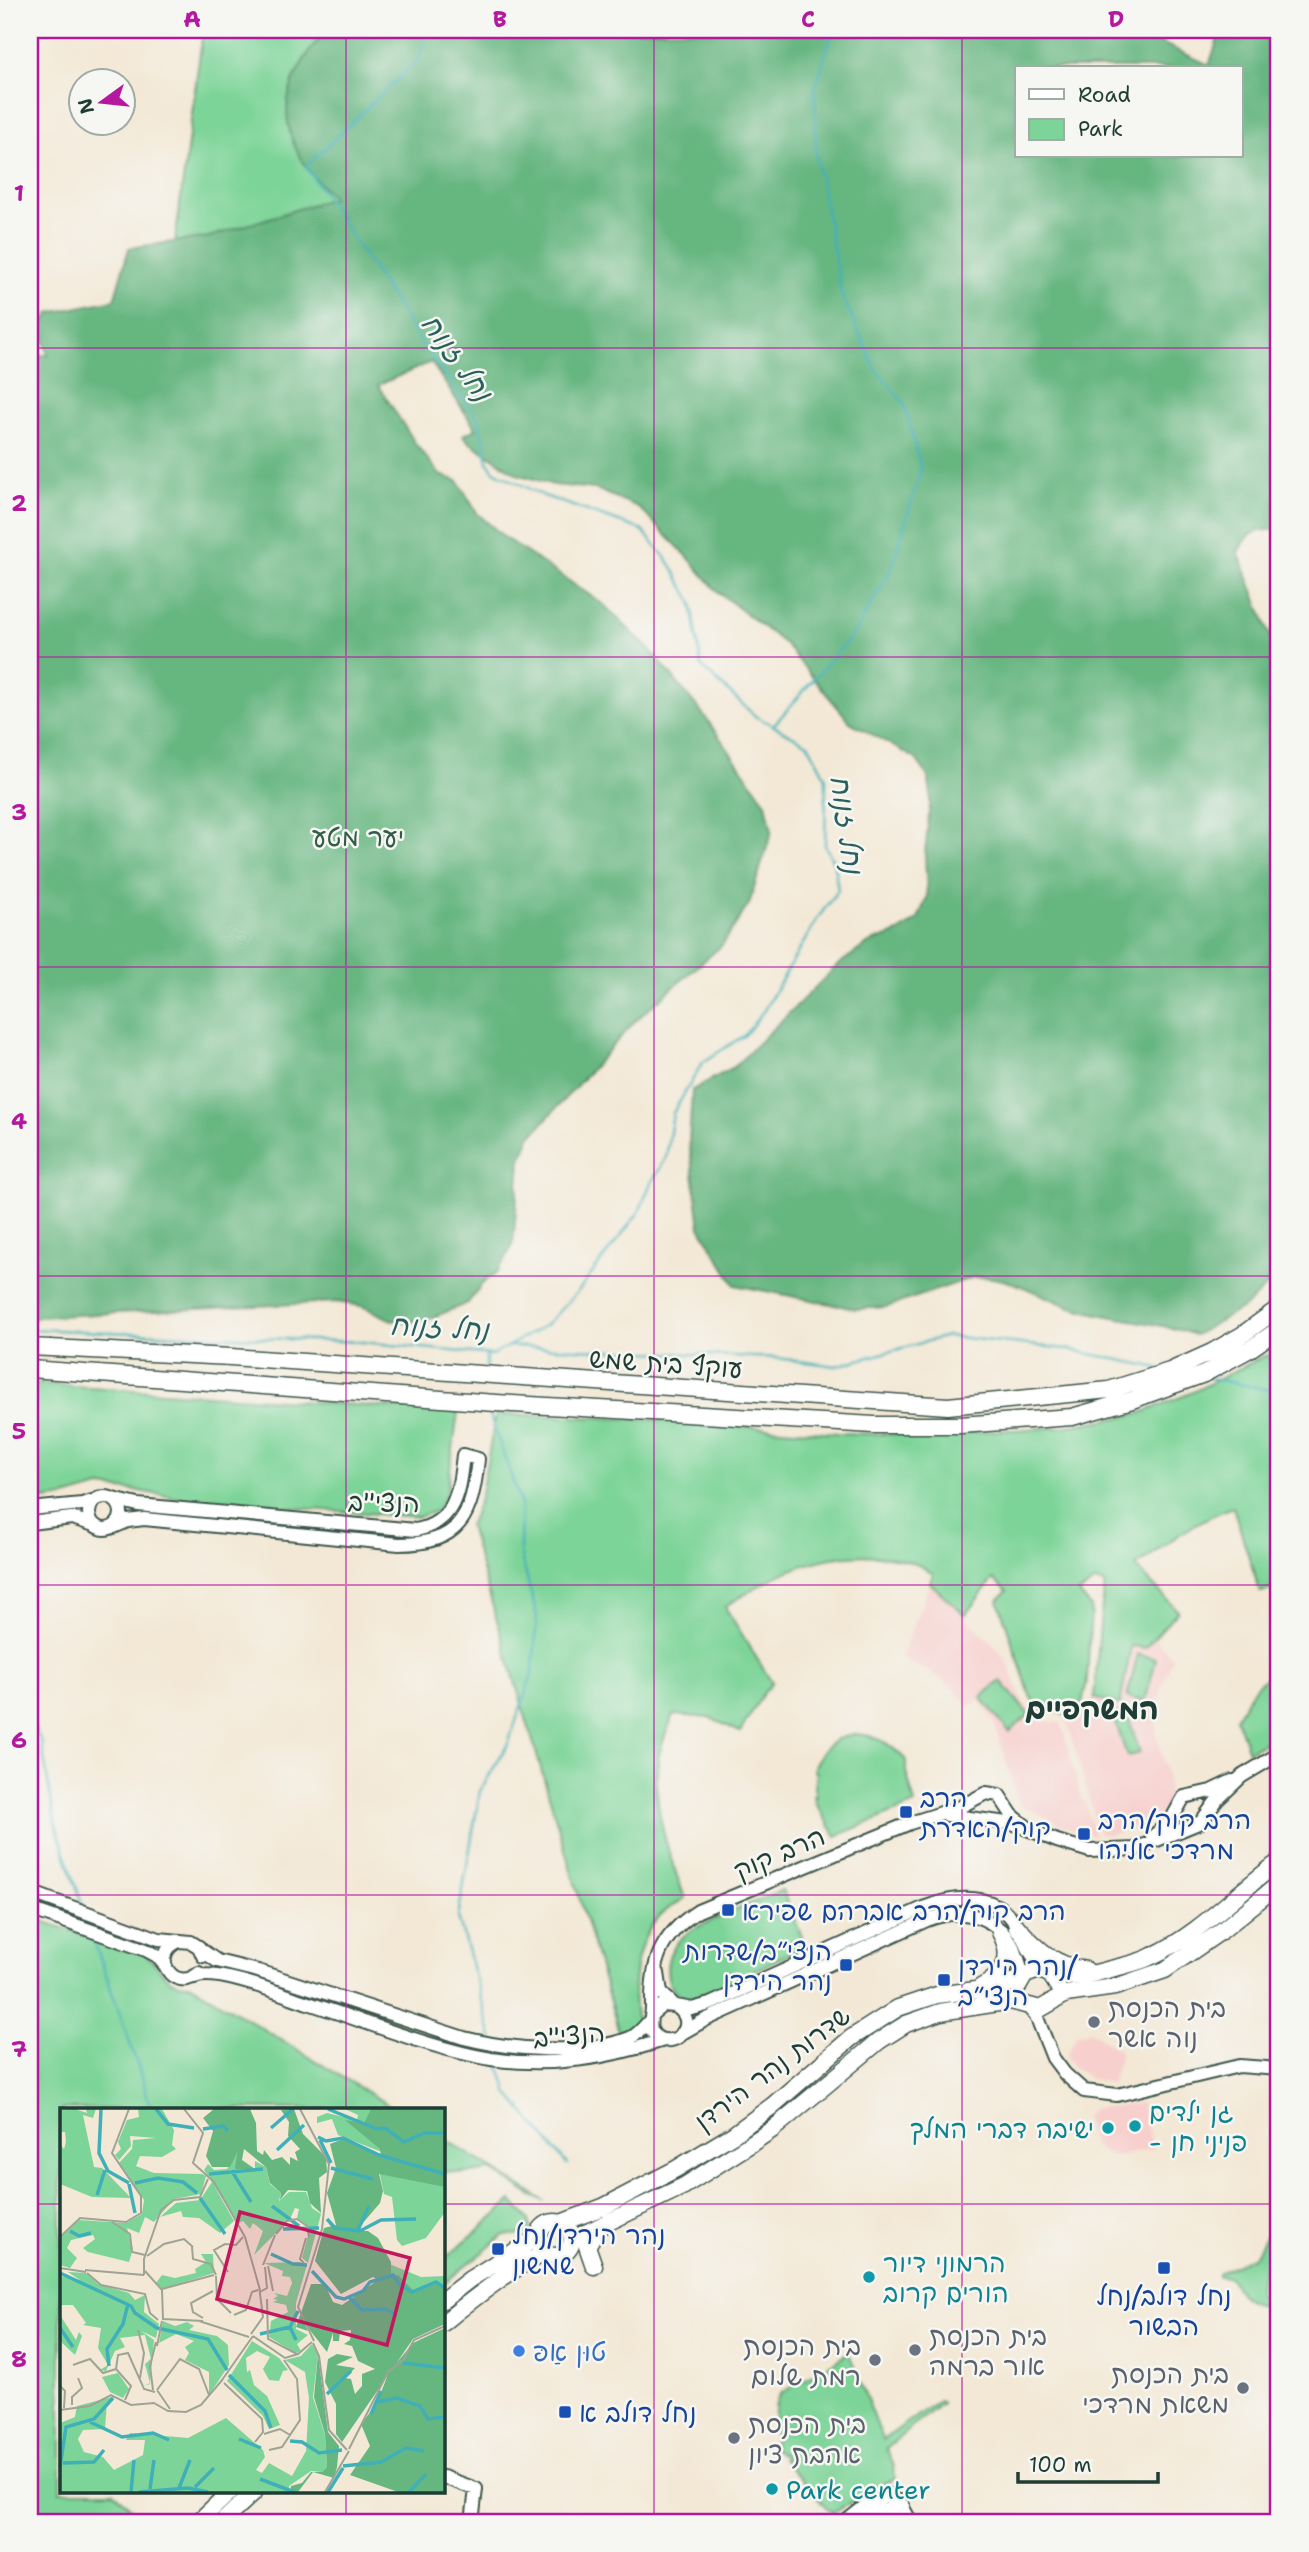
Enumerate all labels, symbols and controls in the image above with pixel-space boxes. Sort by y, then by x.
text: A [183,4,201,34]
text: B [493,4,507,34]
text: C [801,4,815,34]
text: D [1108,4,1124,34]
north arrow [66,66,136,136]
legend [1015,66,1242,158]
text: Road [1078,81,1131,109]
text: N [72,96,100,117]
text: Park [1078,115,1123,143]
text: 1 [14,178,24,208]
water label: נחל זנוח [412,306,503,410]
text: 2 [11,488,27,518]
water label: נחל זנוח [821,772,873,878]
text: 3 [11,797,27,827]
park label: יער מטע [312,819,404,854]
text: 4 [11,1106,27,1136]
water label: נחל זנוח [388,1305,491,1349]
street label: עוקף בית שמש [588,1340,744,1386]
text: 5 [12,1416,26,1446]
street label: הנצי"ב [348,1484,420,1520]
district label: המשקפיים [1025,1688,1159,1729]
text: 6 [11,1725,27,1755]
place label: הרב קוק/האדרת [918,1780,1051,1845]
place label: הרב קוק/הרב מרדכי אליהו [1098,1802,1251,1867]
marker: הרב קוק/האדרת [898,1804,914,1820]
street label: הרב קוק [728,1818,830,1888]
marker: הרב קוק/הרב מרדכי אליהו [1076,1826,1092,1842]
place label: הרב קוק/הרב אברהם שפירא [742,1893,1066,1928]
marker: הרב קוק/הרב אברהם שפירא [720,1902,736,1918]
place label: הנצי״ב/שדרות נהר הירדן [681,1933,832,1998]
place label: נהר הירדן/ הנצי״ב [958,1948,1078,2013]
marker: הנצי״ב/שדרות נהר הירדן [838,1957,854,1973]
marker: נהר הירדן/ הנצי״ב [936,1972,952,1988]
place label: בית הכנסת נוה אשר [1108,1990,1226,2055]
street label: שדרות נהר הירדן [687,1998,857,2138]
street label: הנצי"ב [532,2014,606,2056]
marker: בית הכנסת נוה אשר [1086,2014,1102,2030]
text: 7 [11,2034,27,2064]
place label: גן ילדים - פניני חן [1149,2094,1247,2159]
inset map [60,2108,444,2492]
place label: ישיבה דברי המלך [910,2111,1094,2146]
marker: גן ילדים - פניני חן [1127,2118,1143,2134]
marker: ישיבה דברי המלך [1100,2120,1116,2136]
place label: נהר הירדן/נחל שמשון [512,2217,666,2282]
marker: נהר הירדן/נחל שמשון [490,2241,506,2257]
place label: הרמוני דיור הורים קרוב [883,2245,1009,2310]
marker: נחל דולב/נחל הבשור [1156,2260,1172,2276]
marker: הרמוני דיור הורים קרוב [861,2269,877,2285]
place label: נחל דולב/נחל הבשור [1096,2278,1232,2343]
place label: בית הכנסת אור ברמה [929,2318,1047,2383]
place label: בית הכנסת רמת שלום [743,2328,861,2393]
place label: טוּן אַפּ [533,2334,606,2369]
marker: בית הכנסת אור ברמה [907,2342,923,2358]
marker: טוּן אַפּ [511,2343,527,2359]
text: 8 [11,2344,27,2374]
marker: בית הכנסת רמת שלום [867,2352,883,2368]
place label: בית הכנסת משאת מרדכי [1082,2356,1229,2421]
marker: בית הכנסת משאת מרדכי [1235,2380,1251,2396]
place label: נחל דולב א [579,2395,697,2430]
marker: נחל דולב א [557,2404,573,2420]
place label: בית הכנסת אהבת ציון [748,2406,866,2471]
marker: בית הכנסת אהבת ציון [726,2430,742,2446]
scale bar [1018,2440,1158,2484]
text: 100 m [1029,2451,1092,2479]
place label: Park center [786,2472,931,2507]
marker: Park center [764,2481,780,2497]

